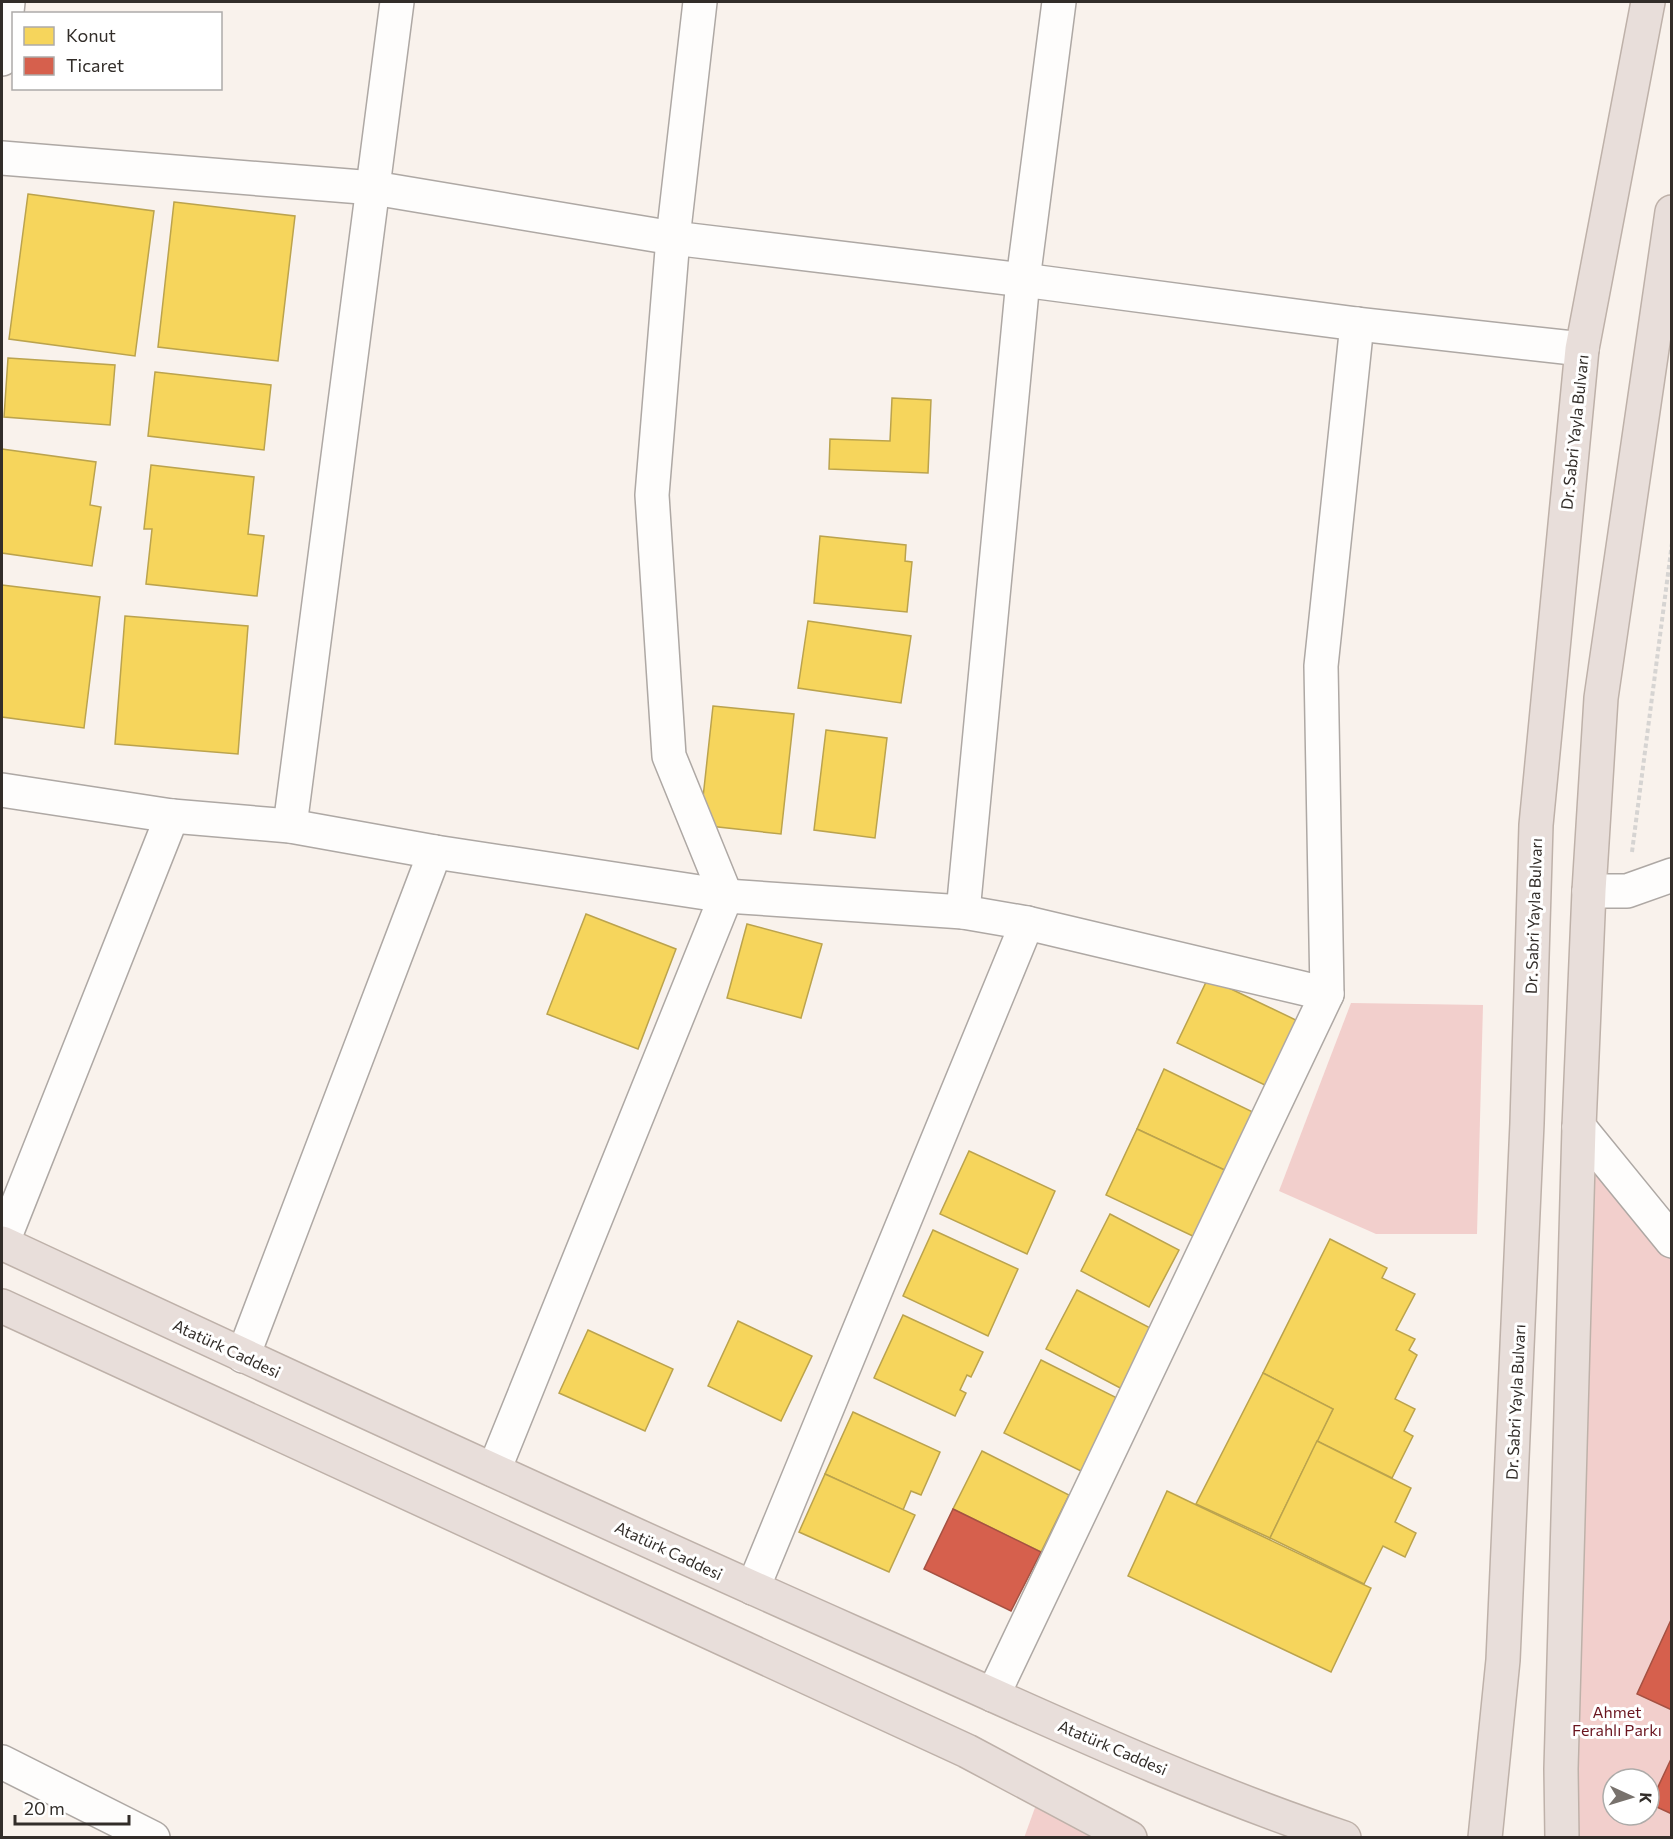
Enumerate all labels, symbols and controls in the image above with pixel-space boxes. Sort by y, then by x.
legend [12,12,222,90]
text: Konut [66,24,116,46]
text: Ticaret [66,54,124,76]
street label: Dr. Sabri Yayla Bulvarı [1556,353,1592,511]
street label: Dr. Sabri Yayla Bulvarı [1521,838,1545,994]
street label: Atatürk Caddesi [170,1315,284,1381]
street label: Dr. Sabri Yayla Bulvarı [1501,1324,1529,1480]
street label: Atatürk Caddesi [612,1517,726,1583]
park label: Ahmet Ferahlı Parkı [1572,1702,1662,1739]
street label: Atatürk Caddesi [1056,1715,1170,1779]
north arrow [1601,1767,1661,1827]
scale bar [15,1788,129,1826]
text: K [1637,1792,1656,1804]
text: 20 m [24,1797,65,1819]

